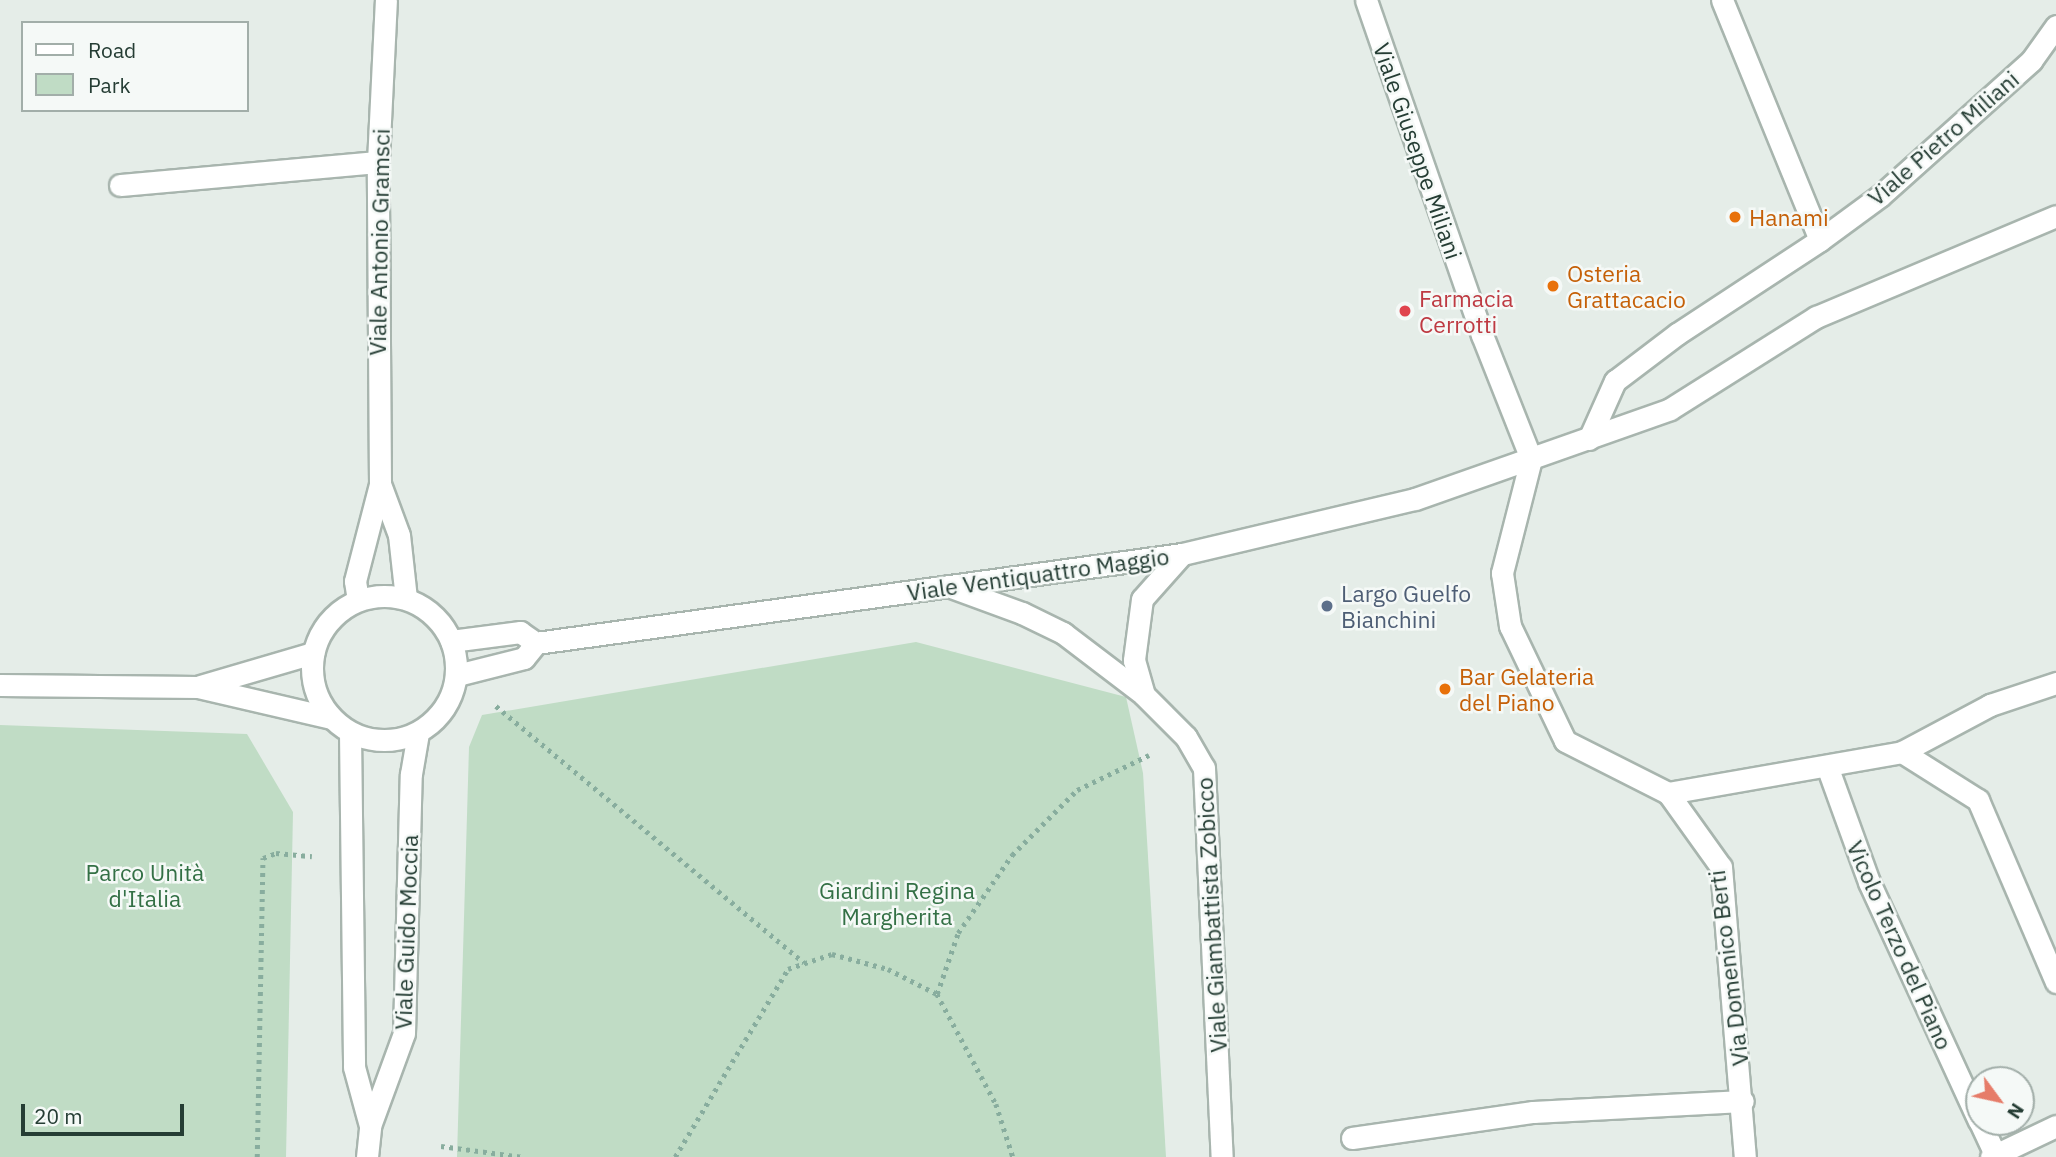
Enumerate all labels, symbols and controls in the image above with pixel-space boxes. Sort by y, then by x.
legend [21,21,248,112]
text: Road [88,36,136,64]
street label: Viale Giuseppe Miliani [1368,39,1468,263]
street label: Viale Pietro Miliani [1862,65,2024,211]
text: Park [88,71,131,99]
street label: Viale Antonio Gramsci [363,128,395,356]
place label: Hanami [1749,203,1829,231]
marker: Hanami [1727,209,1743,225]
place label: Osteria Grattacacio [1567,259,1686,313]
marker: Osteria Grattacacio [1545,278,1561,294]
place label: Farmacia Cerrotti [1419,284,1514,338]
marker: Farmacia Cerrotti [1397,303,1413,319]
street label: Viale Ventiquattro Maggio [905,542,1171,606]
place label: Largo Guelfo Bianchini [1341,579,1471,633]
marker: Largo Guelfo Bianchini [1319,598,1335,614]
place label: Bar Gelateria del Piano [1459,662,1594,716]
marker: Bar Gelateria del Piano [1437,681,1453,697]
street label: Viale Giambattista Zobicco [1190,777,1232,1053]
street label: Viale Guido Moccia [389,834,423,1030]
street label: Vicolo Terzo del Piano [1841,836,1959,1054]
park label: Parco Unità d'Italia [86,858,204,912]
street label: Via Domenico Berti [1702,869,1754,1067]
park label: Giardini Regina Margherita [819,876,975,930]
north arrow [1965,1066,2035,1136]
scale bar [24,1090,187,1134]
text: N [2002,1099,2030,1124]
text: 20 m [34,1102,83,1130]

